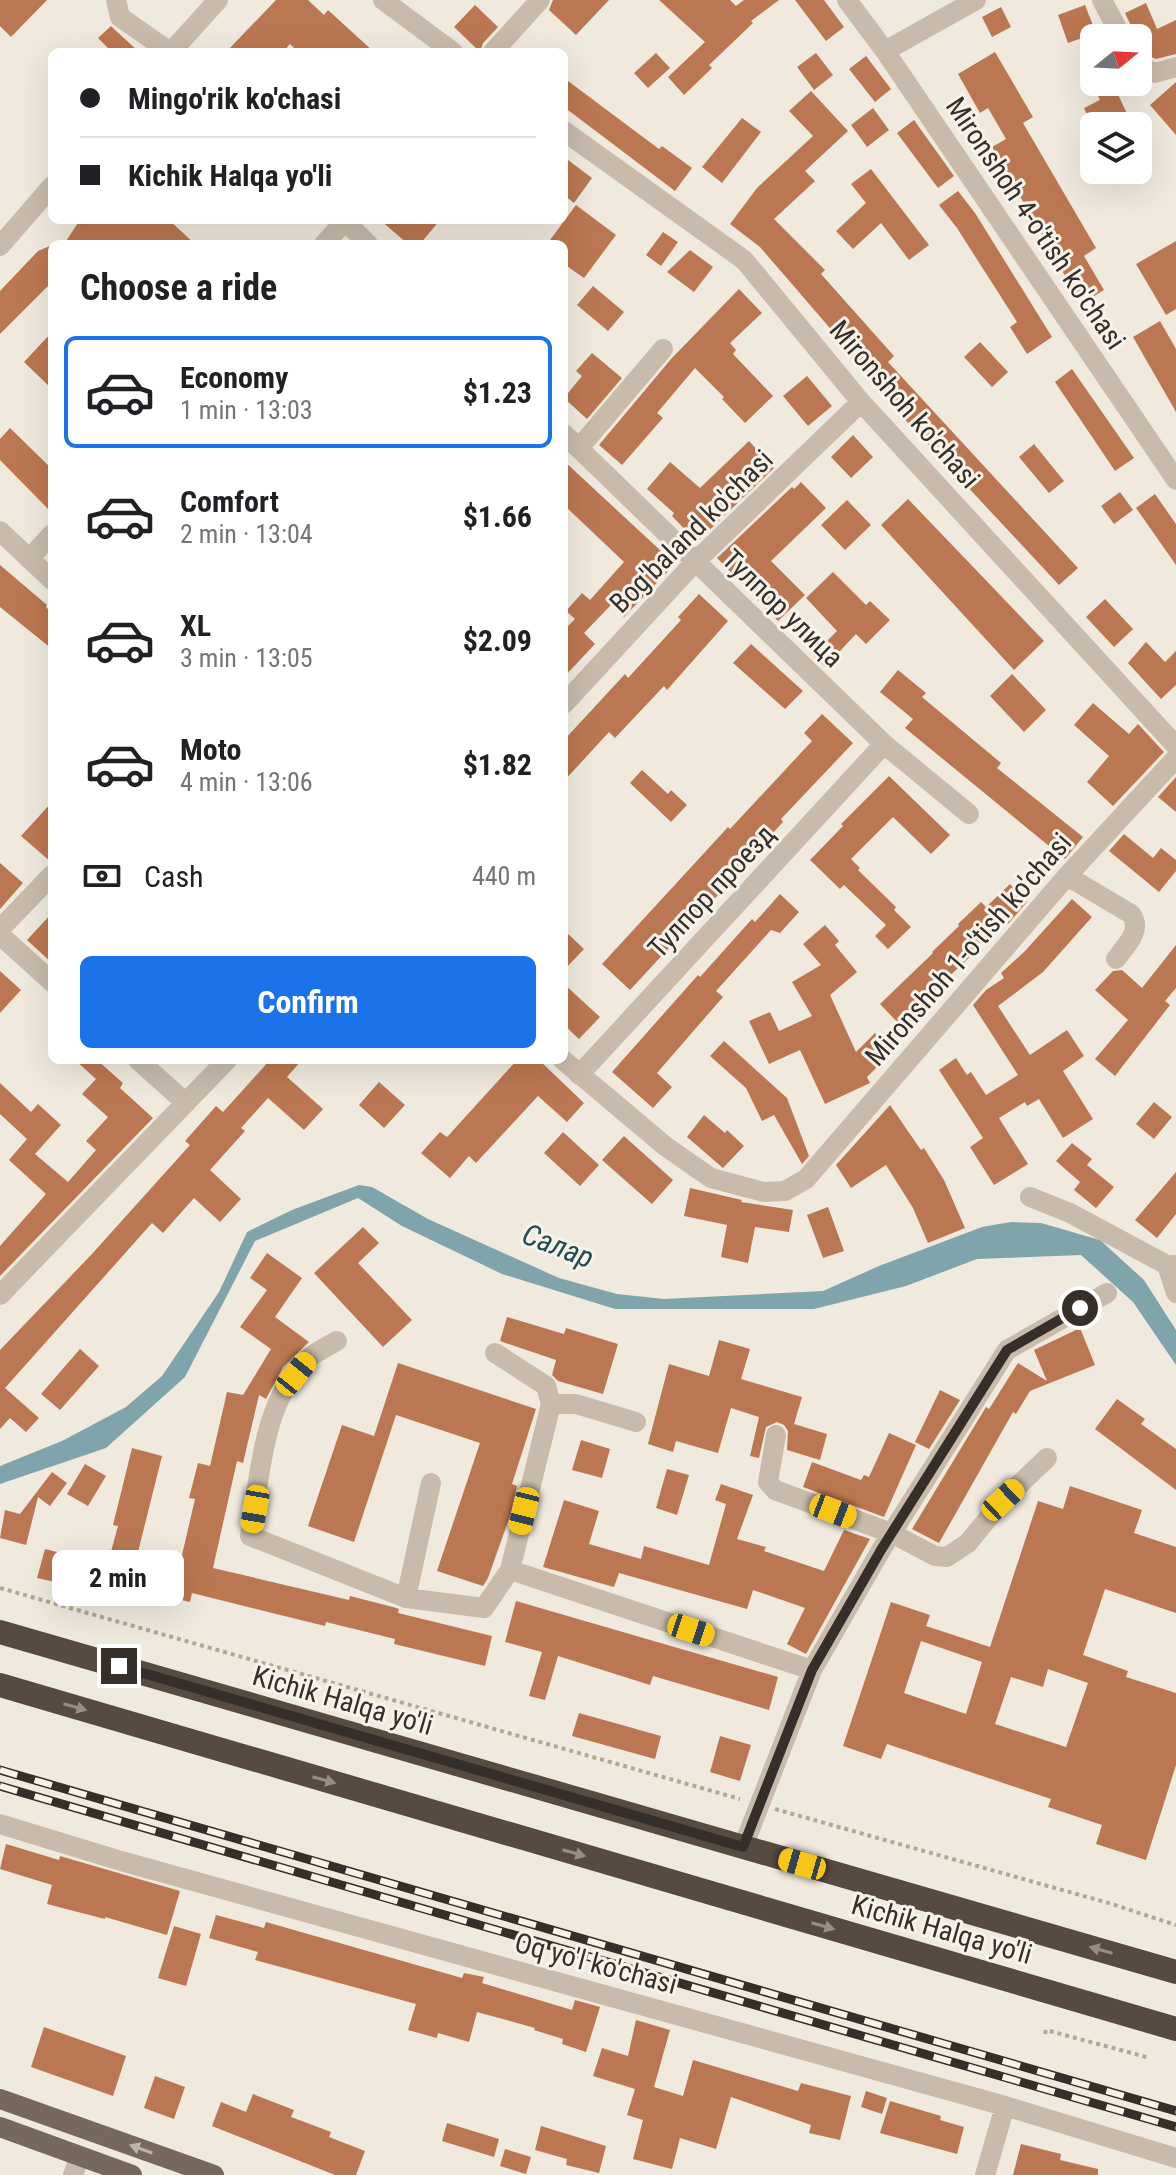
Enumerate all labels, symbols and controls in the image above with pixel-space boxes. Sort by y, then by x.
north arrow [1080,24,1152,96]
map controls [1080,24,1152,184]
text: Mingo'rik ko'chasi [128,81,341,116]
street label: Mironshoh 4-o'tish ko'chasi [939,91,1132,356]
button: layers [1080,112,1152,184]
text: Kichik Halqa yo'li [128,158,332,193]
text: Choose a ride [80,267,277,309]
street label: Mironshoh ko'chasi [823,314,987,495]
icon: car [84,356,156,428]
text: Economy [180,360,288,395]
text: $1.23 [463,375,532,410]
text: 1 min · 13:03 [180,395,313,425]
street label: Bog'baland ko'chasi [603,443,780,620]
icon: car [84,480,156,552]
text: Comfort [180,484,279,519]
text: $1.66 [463,499,532,534]
text: 2 min · 13:04 [180,519,313,549]
street label: Тулпор улица [715,543,850,674]
icon: car [84,604,156,676]
text: XL [180,608,211,643]
text: $2.09 [463,623,532,658]
text: 3 min · 13:05 [180,643,313,673]
icon: car [84,728,156,800]
text: Moto [180,732,241,767]
text: $1.82 [463,747,532,782]
text: 4 min · 13:06 [180,767,313,797]
street label: Тулпор проезд [641,818,782,965]
street label: Mironshoh 1-o'tish ko'chasi [858,826,1078,1072]
icon: cash [80,854,124,898]
text: Cash [144,859,204,894]
text: 440 m [472,861,536,891]
button: Confirm [80,956,536,1048]
water label: Салар [518,1216,599,1275]
route start [1062,1290,1098,1326]
car [272,1348,320,1400]
car [977,1475,1029,1525]
car [239,1483,271,1535]
car [507,1485,541,1537]
car [806,1491,860,1531]
callout: 2 min [53,1550,185,1606]
text: 2 min [89,1563,147,1593]
car [664,1611,718,1649]
route end [101,1648,137,1684]
street label: Kichik Halqa yo'li [249,1659,437,1742]
one-way arrow [63,1701,87,1714]
one-way arrow [313,1774,337,1787]
car [776,1846,828,1882]
one-way arrow [562,1847,586,1860]
street label: Kichik Halqa yo'li [848,1888,1036,1971]
one-way arrow [812,1920,836,1933]
street label: Oq yo'l ko'chasi [511,1926,681,2001]
one-way arrow [1089,1944,1114,1956]
one-way arrow [129,2142,153,2155]

